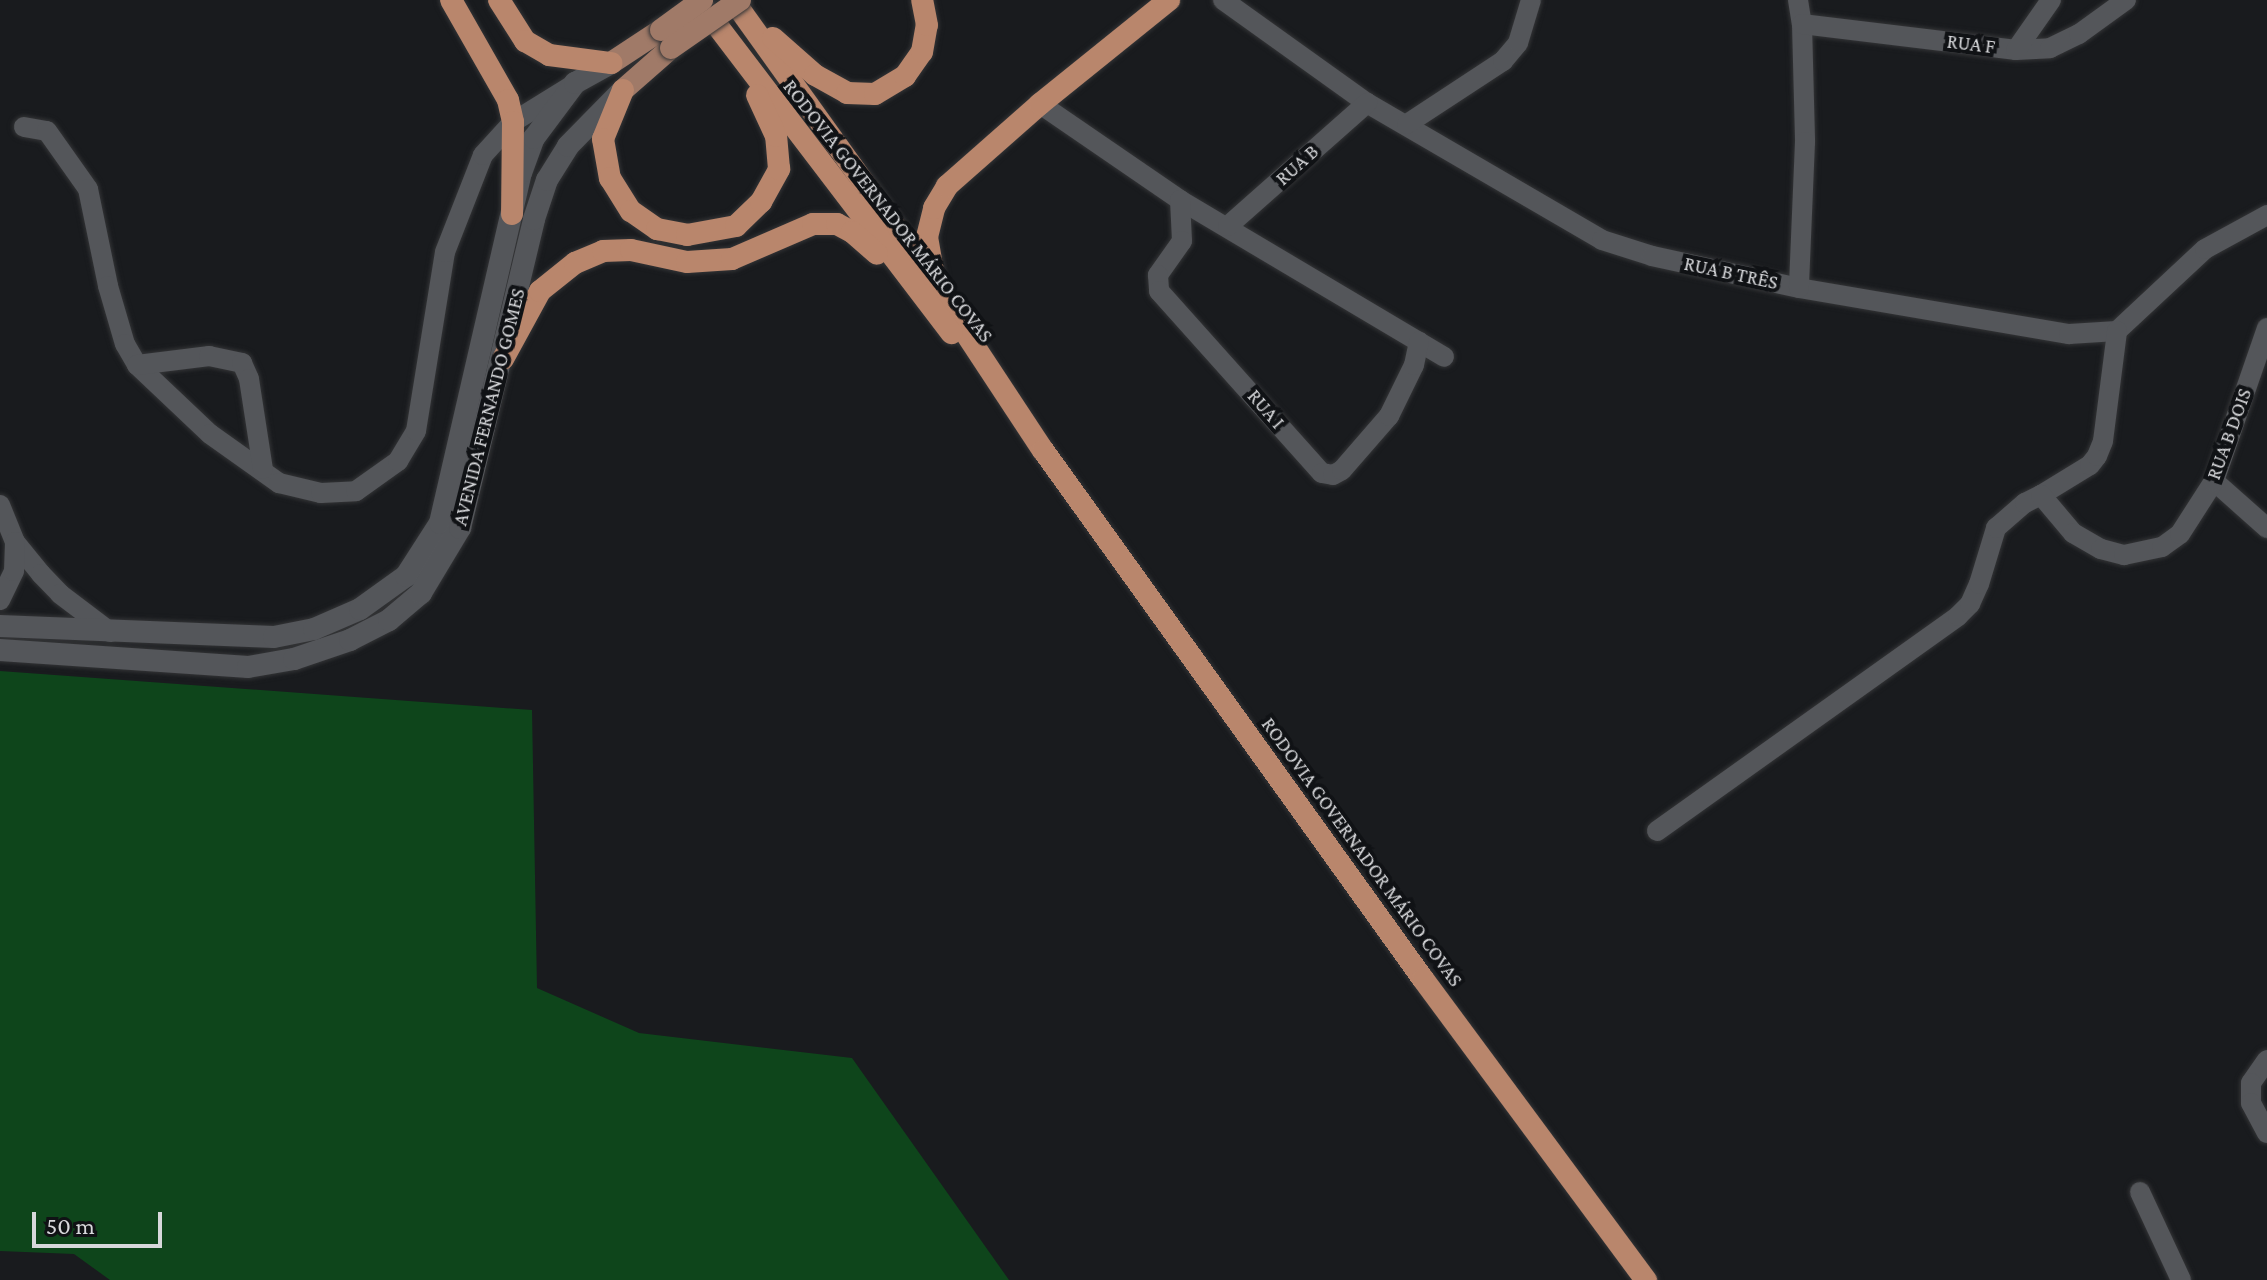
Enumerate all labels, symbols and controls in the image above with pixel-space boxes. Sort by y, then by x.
street label: RUA F [1945,29,1997,59]
street label: RODOVIA GOVERNADOR MÁRIO COVAS [778,75,998,347]
street label: RUA B [1271,140,1323,190]
street label: RUA B TRÊS [1682,251,1780,295]
street label: AVENIDA FERNANDO GOMES [448,286,530,528]
street label: RUA I [1242,384,1290,434]
street label: RUA B DOIS [2201,385,2257,483]
street label: RODOVIA GOVERNADOR MÁRIO COVAS [1256,713,1468,991]
scale bar [36,1196,166,1246]
text: 50 m [46,1212,95,1239]

